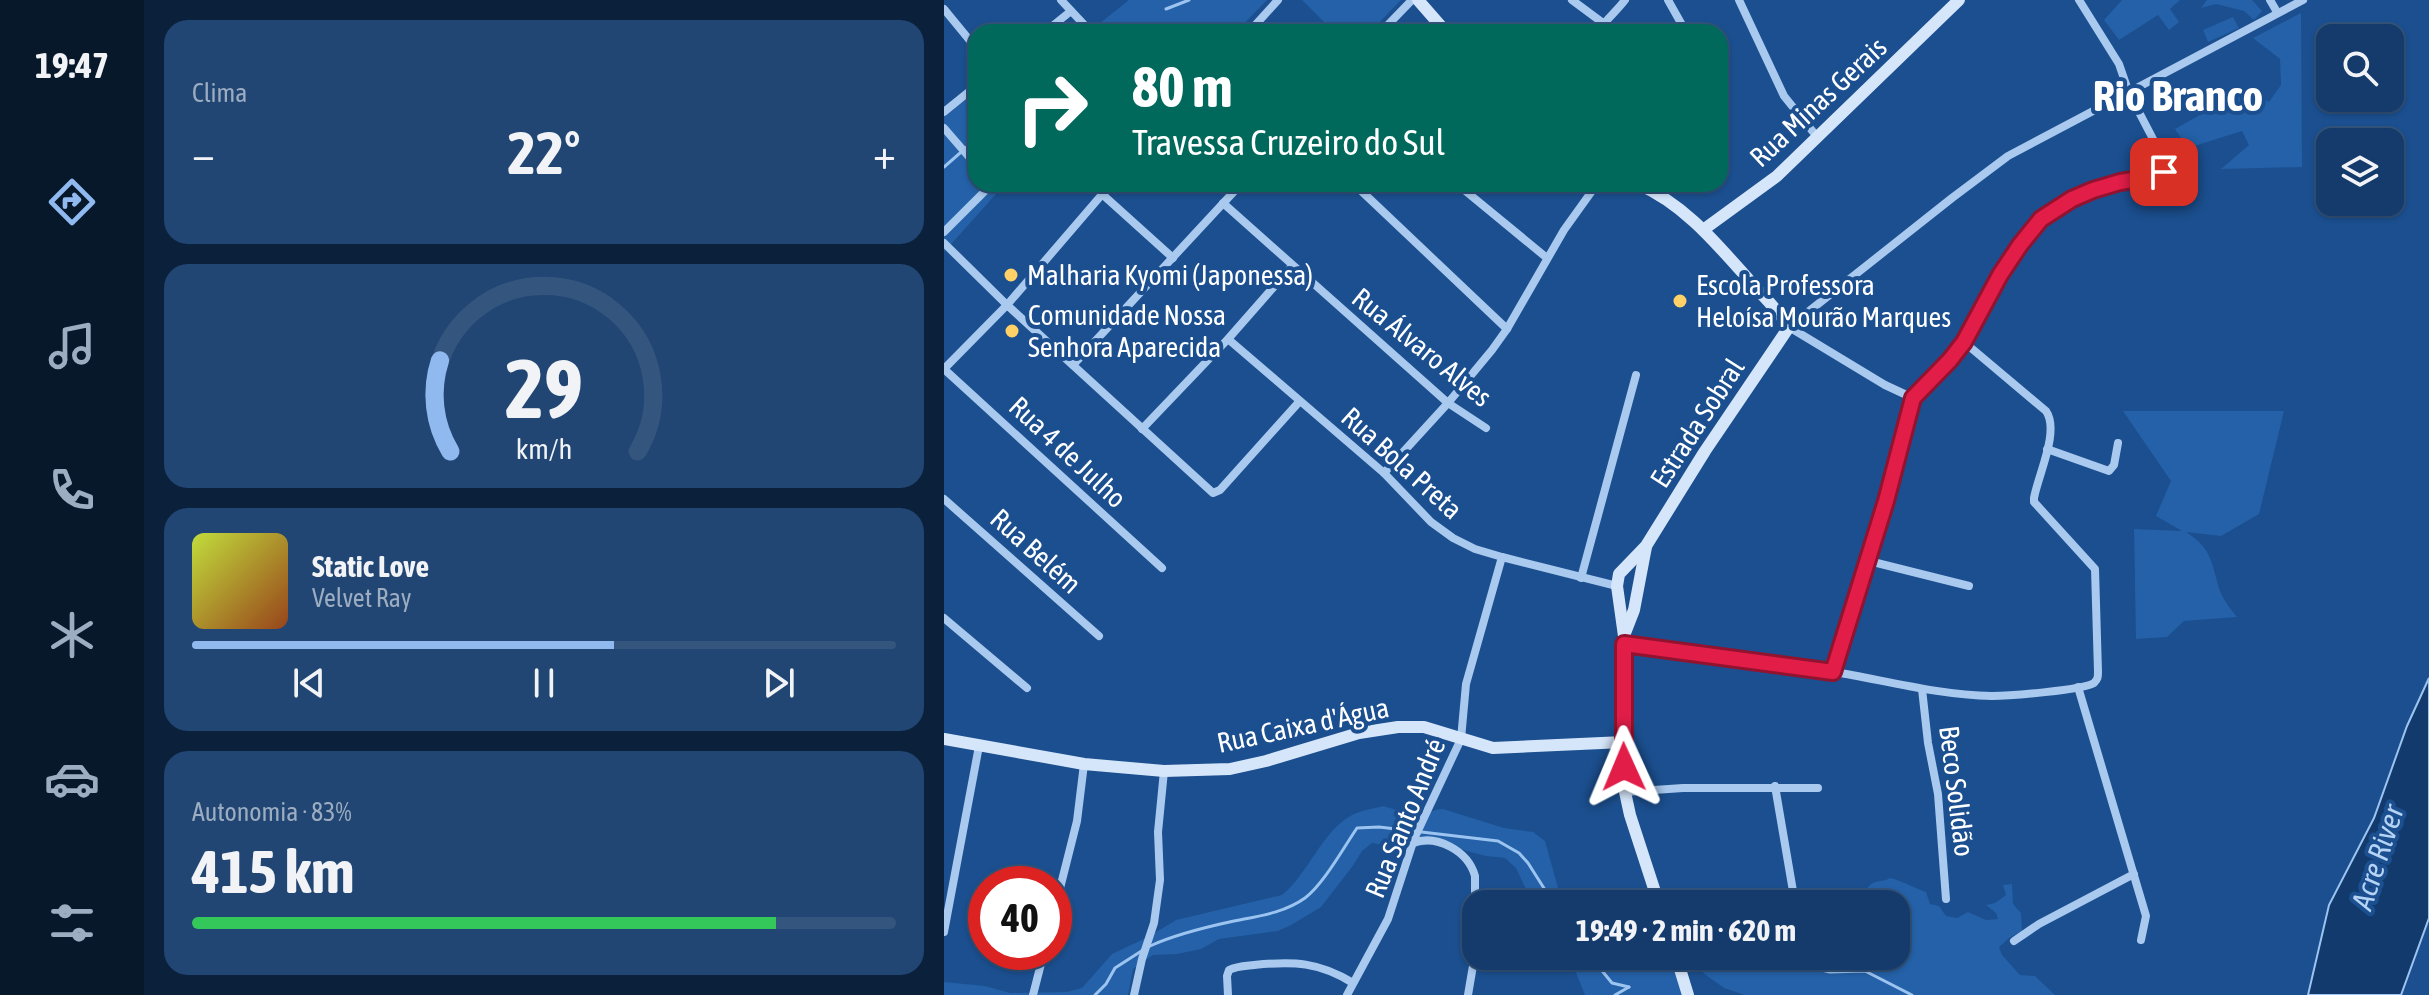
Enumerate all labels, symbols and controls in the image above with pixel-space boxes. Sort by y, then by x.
map controls [2316,24,2404,216]
button: search [2316,24,2404,112]
street label: Rua Minas Gerais [1743,31,1893,173]
text: 19:47 [35,44,109,86]
text: 80 m [1132,55,1233,119]
icon: right [1000,56,1104,160]
district label: Rio Branco [2093,70,2263,120]
text: Clima [192,78,247,108]
text: 22° [508,118,580,187]
text: Travessa Cruzeiro do Sul [1132,121,1445,163]
text: − [192,128,215,178]
text: + [873,128,896,178]
button: layers [2316,128,2404,216]
pin [2130,138,2198,206]
icon: arrive [2142,150,2186,194]
icon: directions [44,174,100,230]
place label: Malharia Kyomi (Japonessa) [1027,259,1313,291]
marker: Malharia Kyomi (Japonessa) [1002,266,1020,284]
place label: Escola Professora Heloísa Mourão Marques [1696,269,1951,333]
street label: Rua Álvaro Alves [1346,281,1498,413]
marker: Escola Professora Heloísa Mourão Marques [1671,292,1689,310]
place label: Comunidade Nossa Senhora Aparecida [1028,299,1226,363]
icon: music [44,318,100,374]
marker: Comunidade Nossa Senhora Aparecida [1003,322,1021,340]
text: 29 [505,339,583,435]
street label: Estrada Sobral [1644,352,1751,493]
street label: Rua 4 de Julho [1003,390,1133,514]
street label: Rua Bola Preta [1335,401,1469,525]
text: km/h [516,432,572,465]
icon: phone [44,462,100,518]
street label: Rua Belém [984,502,1088,600]
text: Static Love [312,549,429,583]
text: Velvet Ray [312,583,412,613]
icon: climate [44,607,100,663]
icon: previous [287,661,331,705]
icon: pause [522,661,566,705]
icon: next [757,661,801,705]
street label: Rua Caixa d'Água [1214,691,1392,759]
street label: Beco Solidão [1933,724,1981,858]
position arrow [1582,725,1666,809]
street label: Rua Santo André [1358,734,1452,902]
icon: car [44,751,100,807]
text: Autonomia · 83% [192,797,352,827]
water label: Acre River [2344,799,2410,915]
text: 415 km [192,837,354,906]
speed limit sign: 40 [968,866,1072,970]
icon: filters [44,895,100,951]
text: 19:49 · 2 min · 620 m [1576,913,1796,947]

